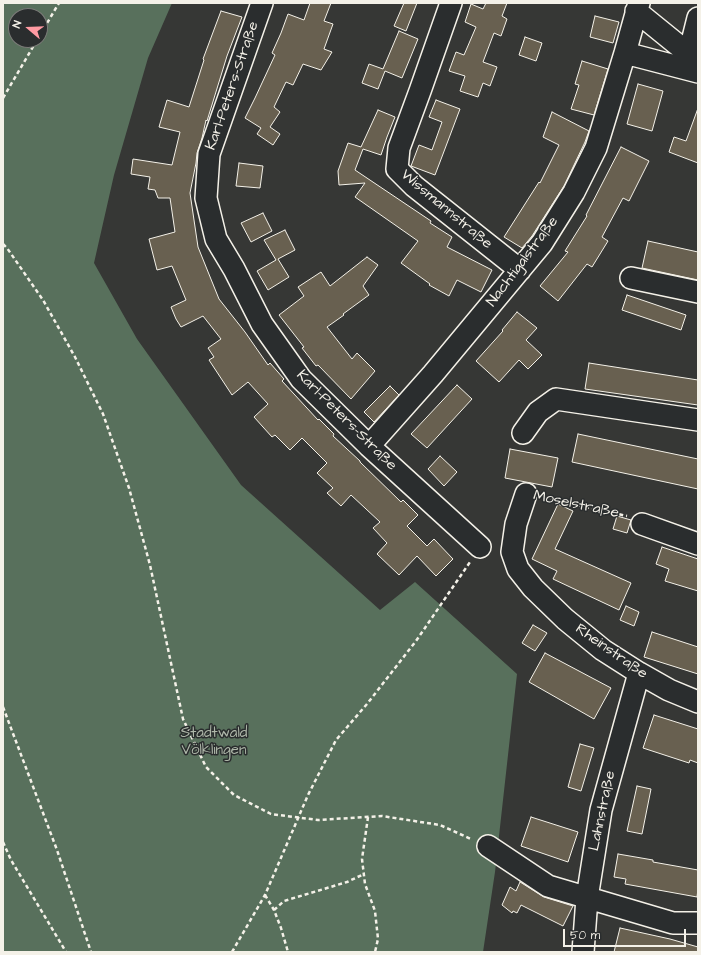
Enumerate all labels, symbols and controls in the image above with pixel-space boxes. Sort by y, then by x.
north arrow [8,8,48,48]
text: N [9,19,25,30]
street label: Karl-Peters-Straße [203,19,263,153]
street label: Wissmannstraße [397,166,495,254]
street label: Nachtigalstraße [483,213,563,311]
street label: Karl-Peters-Straße [292,367,400,475]
street label: Moselstraße [532,487,620,523]
street label: Rheinstraße [571,620,651,684]
park label: Stadtwald Völklingen [181,725,247,760]
street label: Lahnstraße [586,769,620,853]
scale bar [565,921,688,947]
text: 50 m [570,927,600,944]

